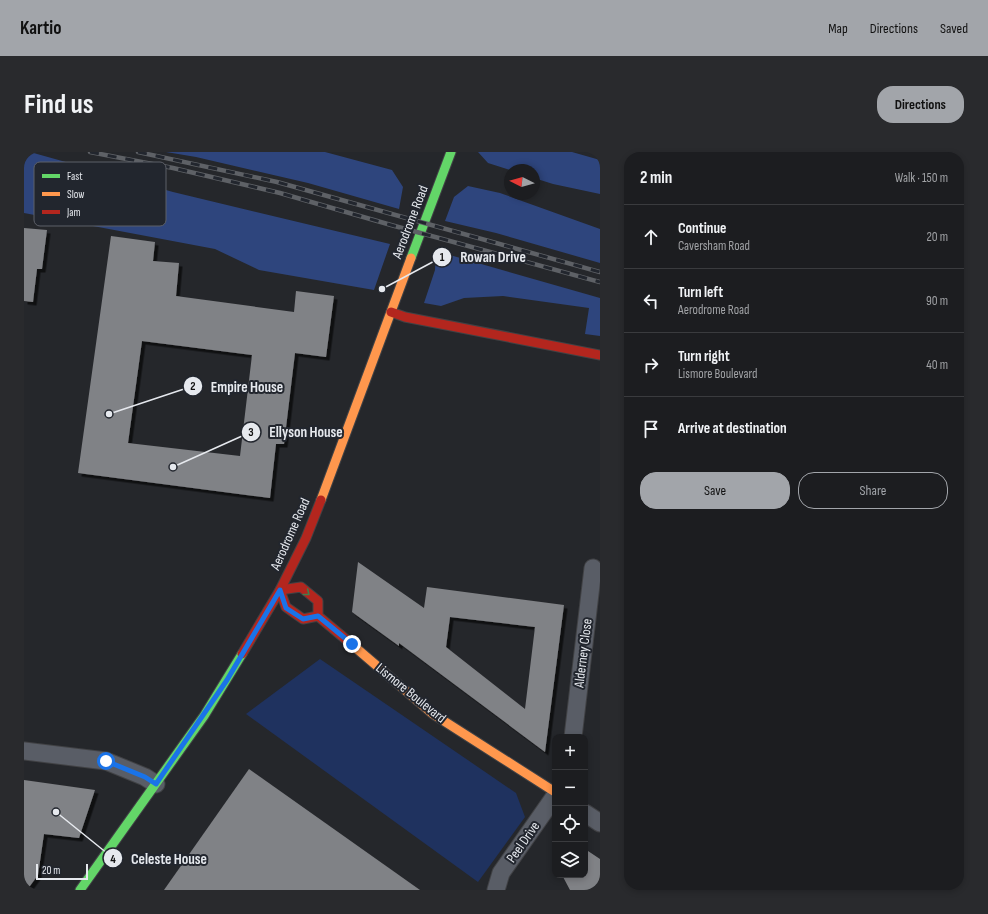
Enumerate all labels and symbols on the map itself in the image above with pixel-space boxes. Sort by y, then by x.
legend [34,162,166,226]
north arrow [504,164,540,200]
text: Fast [67,170,83,183]
street label: Aerodrome Road [388,183,432,262]
text: Slow [67,188,84,201]
text: Jam [66,206,81,219]
callout: Rowan Drive [432,244,534,271]
text: Rowan Drive [460,248,526,267]
text: 1 [440,250,445,265]
callout: Empire House [183,373,291,400]
text: Empire House [211,378,283,397]
text: 2 [190,379,196,394]
callout: Ellyson House [241,418,351,445]
text: Ellyson House [269,423,343,442]
text: 3 [248,425,254,440]
street label: Aerodrome Road [266,495,313,574]
one-way arrow [302,588,309,595]
street label: Alderney Close [570,618,596,689]
route end [343,635,361,653]
street label: Lismore Boulevard [372,659,450,727]
route start [97,752,115,770]
street label: Peel Drive [503,818,543,866]
callout: Celeste House [103,845,215,872]
text: Celeste House [131,850,207,869]
text: 4 [110,852,116,867]
scale bar [36,862,88,881]

